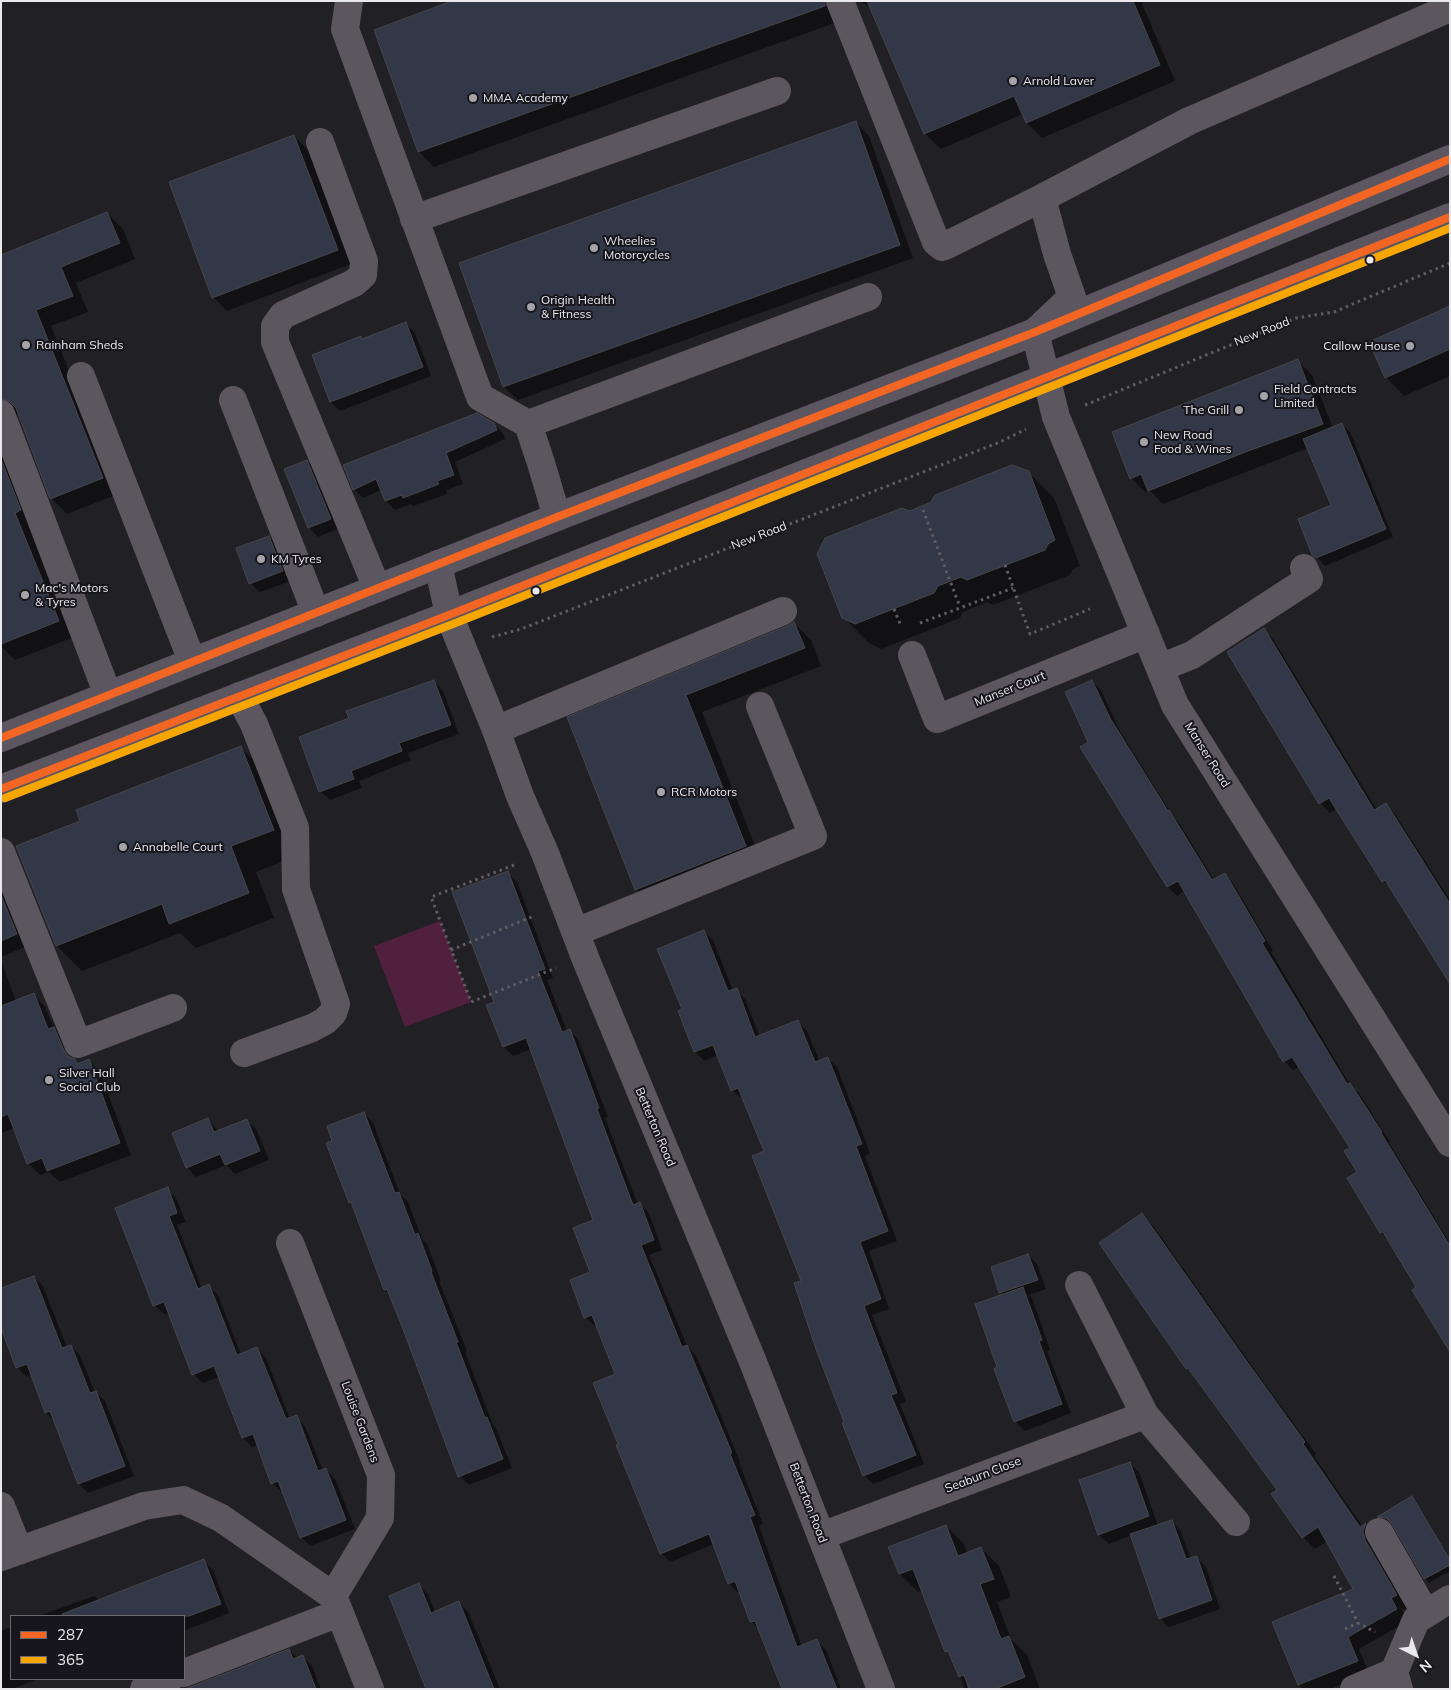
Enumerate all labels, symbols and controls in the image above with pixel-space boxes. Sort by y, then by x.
place label: Arnold Laver [1023,74,1094,88]
marker: Arnold Laver [1007,75,1019,87]
place label: MMA Academy [483,91,568,105]
marker: MMA Academy [467,92,479,104]
place label: Wheelies Motorcycles [604,234,670,262]
marker: Wheelies Motorcycles [588,242,600,254]
unlabelled marker [1365,255,1375,265]
place label: Origin Health & Fitness [541,293,615,321]
marker: Origin Health & Fitness [525,301,537,313]
street label: New Road [1232,314,1292,350]
place label: Rainham Sheds [36,338,123,352]
marker: Rainham Sheds [20,339,32,351]
place label: Callow House [1323,339,1400,353]
marker: Callow House [1404,340,1416,352]
place label: Field Contracts Limited [1274,382,1357,410]
marker: Field Contracts Limited [1258,390,1270,402]
place label: The Grill [1183,403,1229,417]
marker: The Grill [1233,404,1245,416]
place label: New Road Food & Wines [1154,428,1231,456]
marker: New Road Food & Wines [1138,436,1150,448]
street label: New Road [729,519,789,553]
place label: KM Tyres [271,552,322,566]
marker: KM Tyres [255,553,267,565]
place label: Mac's Motors & Tyres [35,581,108,609]
unlabelled marker [531,586,541,596]
marker: Mac's Motors & Tyres [19,589,31,601]
street label: Manser Court [973,668,1047,710]
street label: Manser Road [1181,720,1233,790]
place label: RCR Motors [671,785,737,799]
marker: RCR Motors [655,786,667,798]
place label: Annabelle Court [133,840,223,854]
marker: Annabelle Court [117,841,129,853]
place label: Silver Hall Social Club [59,1066,120,1094]
marker: Silver Hall Social Club [43,1074,55,1086]
street label: Betterton Road [632,1085,678,1169]
street label: Louise Gardens [338,1379,382,1465]
street label: Seaburn Close [943,1454,1023,1496]
street label: Betterton Road [786,1461,830,1545]
legend [10,1615,185,1680]
text: 287 [57,1625,84,1644]
north arrow [1391,1630,1441,1680]
text: 365 [57,1650,84,1669]
text: N [1416,1656,1436,1677]

